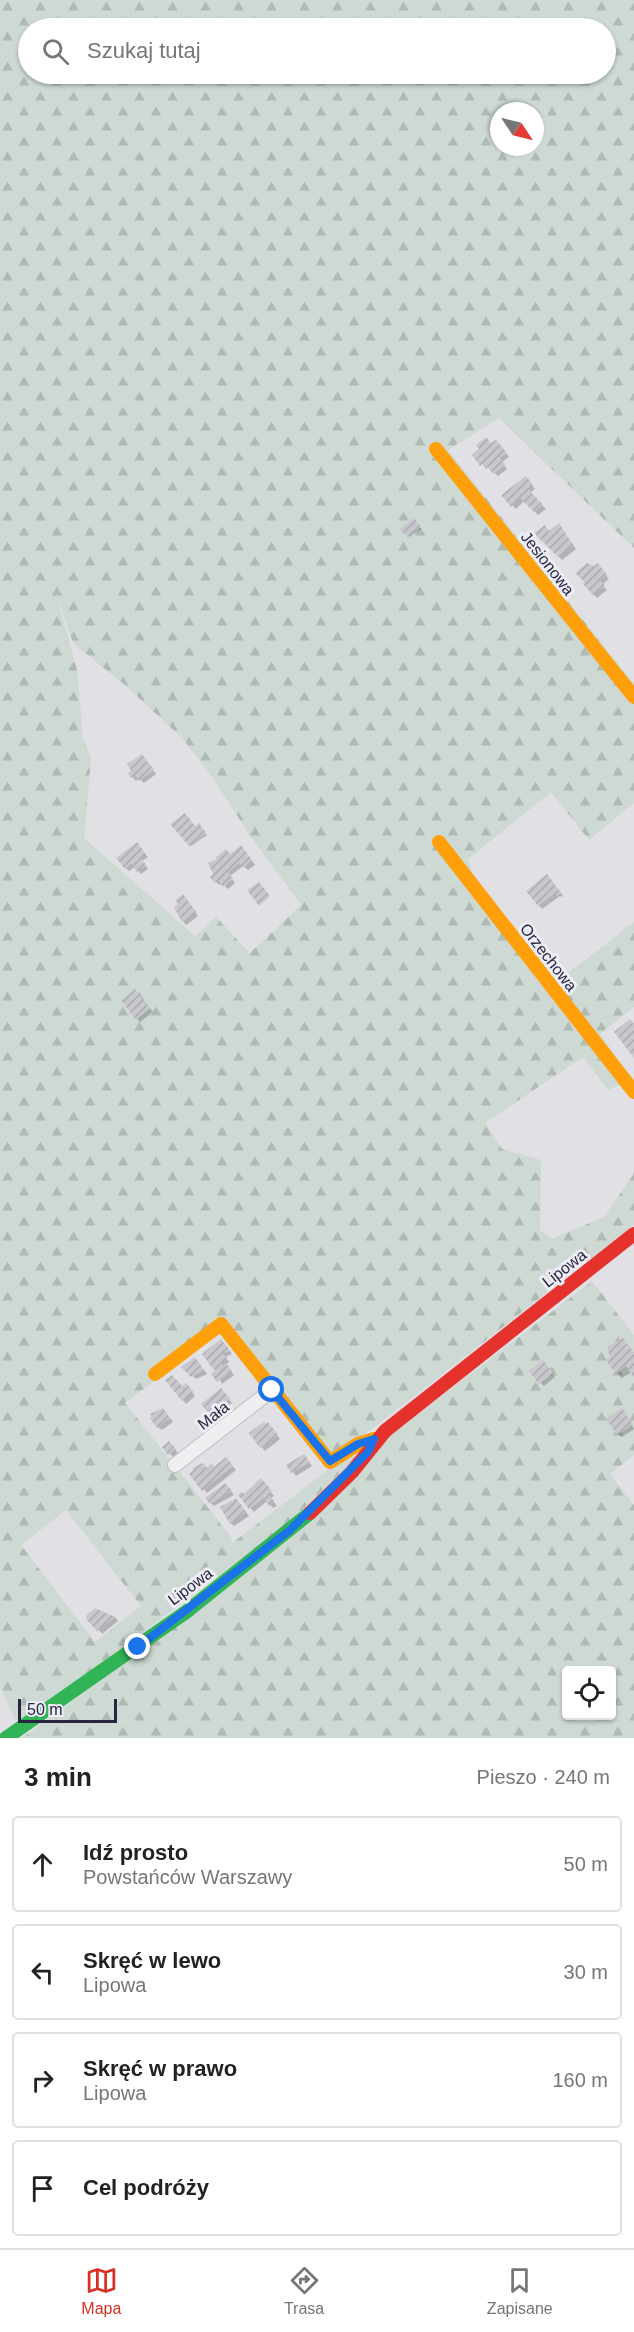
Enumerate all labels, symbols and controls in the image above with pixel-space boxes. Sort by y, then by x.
search box [18,18,616,84]
icon: search [39,35,72,68]
text: Szukaj tutaj [87,38,201,63]
north arrow [490,102,544,156]
street label: Jesionowa [518,528,578,598]
street label: Orzechowa [517,920,580,995]
street label: Lipowa [539,1246,590,1291]
route start [258,1376,284,1402]
street label: Mała [194,1398,232,1433]
street label: Lipowa [165,1564,216,1608]
route end [124,1633,150,1659]
map controls [562,1666,616,1720]
button: locate [562,1666,616,1720]
scale bar [18,1696,117,1724]
text: 50 m [27,1701,63,1718]
text: 3 min [24,1762,92,1792]
text: Pieszo · 240 m [477,1766,610,1788]
text: Idź prosto [83,1840,188,1865]
icon: ahead [26,1848,59,1881]
text: 50 m [564,1853,608,1875]
text: Powstańców Warszawy [83,1866,292,1888]
text: Skręć w lewo [83,1948,221,1973]
icon: left [26,1956,59,1989]
text: 30 m [564,1961,608,1983]
text: Lipowa [83,1974,146,1996]
text: Skręć w prawo [83,2056,237,2081]
icon: right [26,2064,59,2097]
text: 160 m [552,2069,608,2091]
text: Lipowa [83,2082,146,2104]
icon: arrive [26,2172,59,2205]
text: Cel podróży [83,2175,209,2200]
tab: Mapa [81,2264,121,2318]
tab: Trasa [284,2264,324,2318]
tab: Zapisane [487,2264,553,2318]

